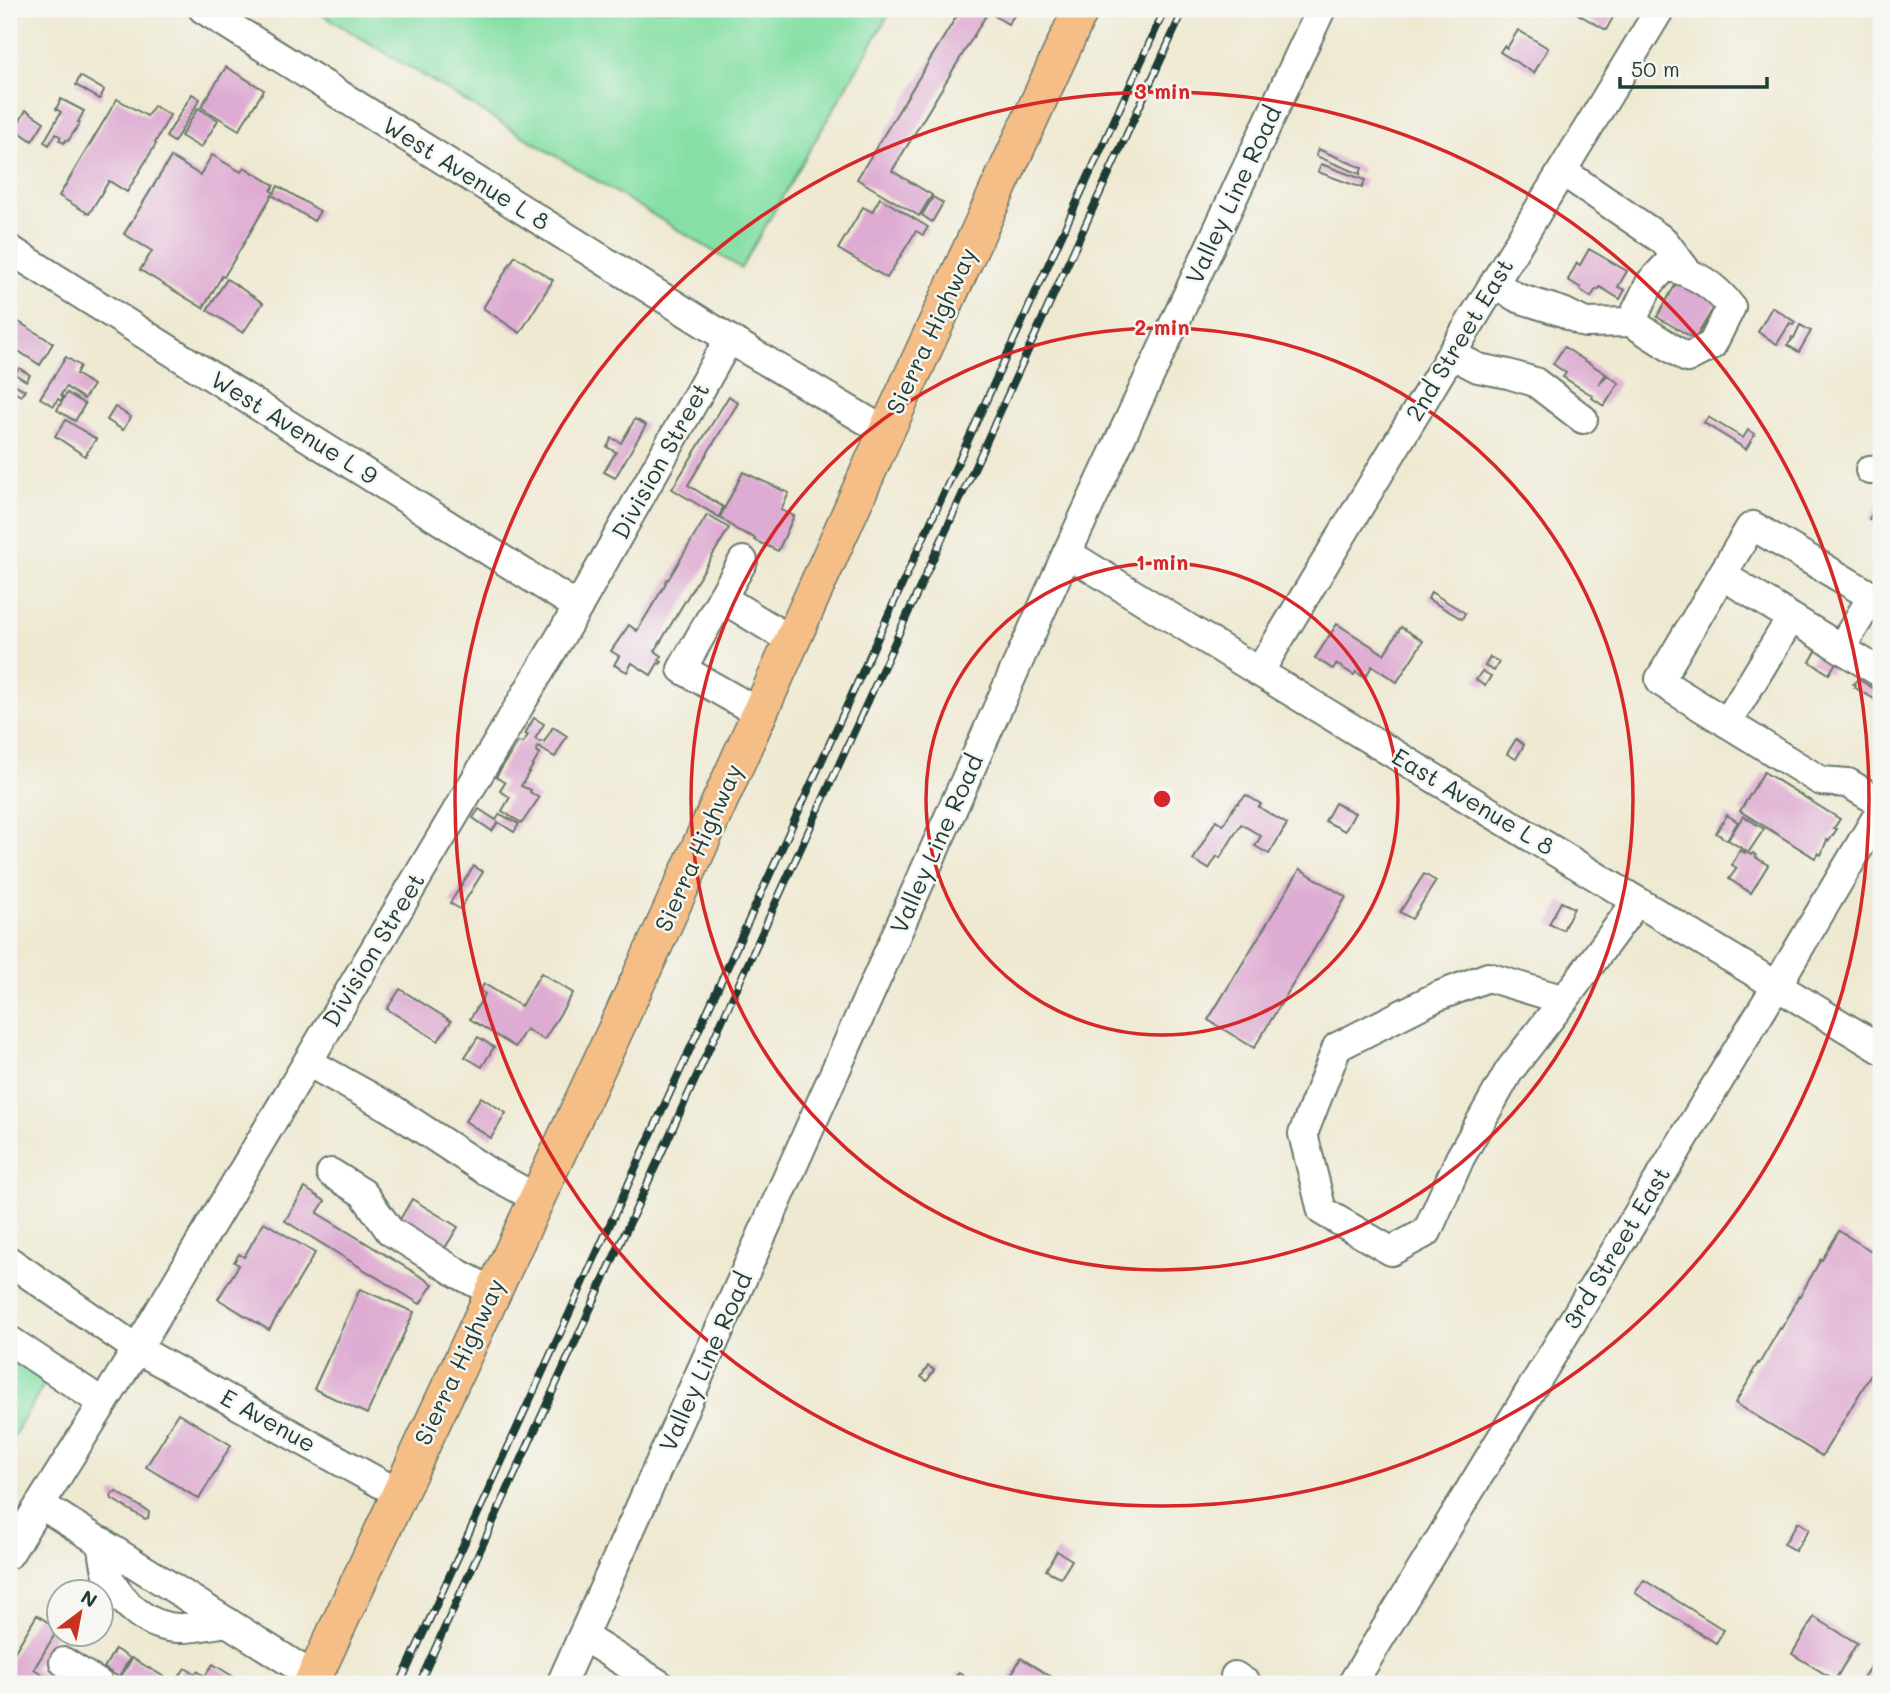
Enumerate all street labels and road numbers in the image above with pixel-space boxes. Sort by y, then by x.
street label: Valley Line Road [1178,100,1287,288]
street label: West Avenue L 8 [377,109,556,237]
street label: Sierra Highway [878,242,983,419]
street label: 2nd Street East [1398,252,1520,426]
street label: West Avenue L 9 [206,363,384,490]
street label: Division Street [604,376,716,544]
street label: East Avenue L 8 [1387,740,1561,861]
street label: Valley Line Road [882,749,989,938]
street label: Sierra Highway [647,759,748,936]
street label: Division Street [314,866,431,1032]
street label: 3rd Street East [1555,1160,1676,1334]
street label: Valley Line Road [651,1267,758,1456]
street label: Sierra Highway [406,1273,511,1450]
street label: E Avenue [216,1381,322,1459]

